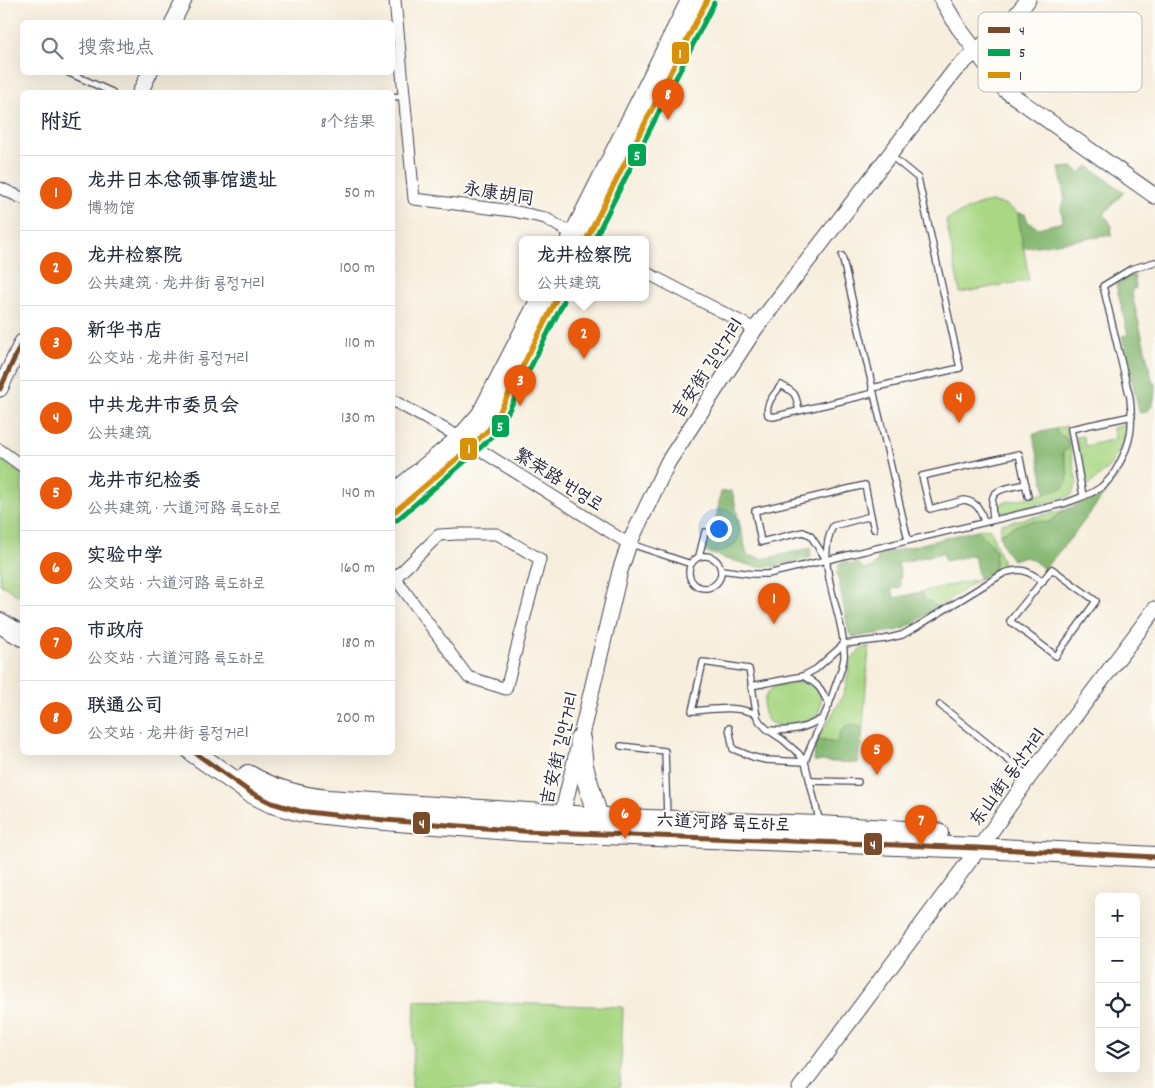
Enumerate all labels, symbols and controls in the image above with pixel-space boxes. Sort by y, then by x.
legend [978,12,1142,92]
search box [20,20,395,75]
text: 4 [1019,22,1025,42]
icon: search [38,34,66,62]
text: 搜索地点 [78,36,154,63]
line badge: 1 [671,41,690,65]
text: 5 [1019,44,1025,64]
text: 1 [678,45,682,65]
text: 1 [1019,67,1022,87]
pin: 8 [652,79,684,120]
text: 附近 [40,109,82,139]
text: 8个结果 [321,112,375,135]
line badge: 5 [627,143,647,167]
text: 5 [634,147,641,167]
text: 龙井日本总领事馆遗址 [87,169,277,196]
street label: 永康胡同 [461,177,536,213]
text: 1 [54,182,58,205]
text: 50 m [344,182,375,205]
text: 博物馆 [87,198,135,221]
popup [519,236,649,301]
text: 龙井检察院 [87,244,182,271]
text: 龙井检察院 [536,244,632,271]
text: 2 [53,257,60,280]
text: 100 m [339,257,375,280]
text: 公共建筑 · 龙井街 룡정거리 [87,273,265,296]
text: 公共建筑 [536,273,601,296]
street label: 吉安街 길안거리 [667,314,751,425]
pin: 2 [568,318,600,359]
text: 新华书店 [87,319,163,346]
text: 3 [52,332,60,355]
text: 110 m [345,332,375,355]
text: 公交站 · 龙井街 룡정거리 [87,348,249,371]
pin: 3 [504,365,536,406]
pin: 4 [943,382,975,423]
text: 中共龙井市委员会 [87,394,239,421]
text: 4 [53,407,59,430]
text: 130 m [341,407,375,430]
line badge: 5 [491,414,510,438]
text: 5 [497,418,504,438]
text: 公共建筑 [87,423,151,446]
line badge: 1 [459,437,478,461]
text: 1 [467,440,471,460]
street label: 繁荣路 번영로 [508,444,607,519]
text: 龙井市纪检委 [87,469,201,496]
text: 5 [52,482,60,505]
text: 140 m [341,482,375,505]
text: 公共建筑 · 六道河路 륙도하로 [87,498,281,521]
your location [706,516,732,542]
text: 实验中学 [87,544,163,571]
text: 6 [52,557,60,580]
text: 160 m [340,557,375,580]
text: 公交站 · 六道河路 륙도하로 [87,573,265,596]
pin: 1 [758,583,790,624]
text: 市政府 [87,619,144,646]
text: 7 [53,632,59,655]
text: 180 m [342,632,375,655]
text: 公交站 · 六道河路 륙도하로 [87,648,265,671]
street label: 吉安街 길안거리 [536,689,587,808]
text: 联通公司 [87,694,163,721]
text: 8 [53,707,59,730]
text: 200 m [336,707,375,730]
text: 公交站 · 龙井街 룡정거리 [87,723,249,746]
street label: 东山街 동산거리 [965,724,1053,833]
pin: 5 [861,734,893,775]
pin: 6 [609,798,641,839]
pin: 7 [905,805,937,846]
street label: 六道河路 륙도하로 [655,810,790,839]
line badge: 4 [412,811,431,835]
text: 4 [419,815,425,835]
line badge: 4 [863,832,883,856]
text: 4 [870,836,876,856]
map controls [1095,893,1140,1073]
button: + [1095,893,1140,938]
button: − [1095,938,1140,983]
button: locate [1095,983,1140,1028]
button: layers [1095,1028,1140,1073]

